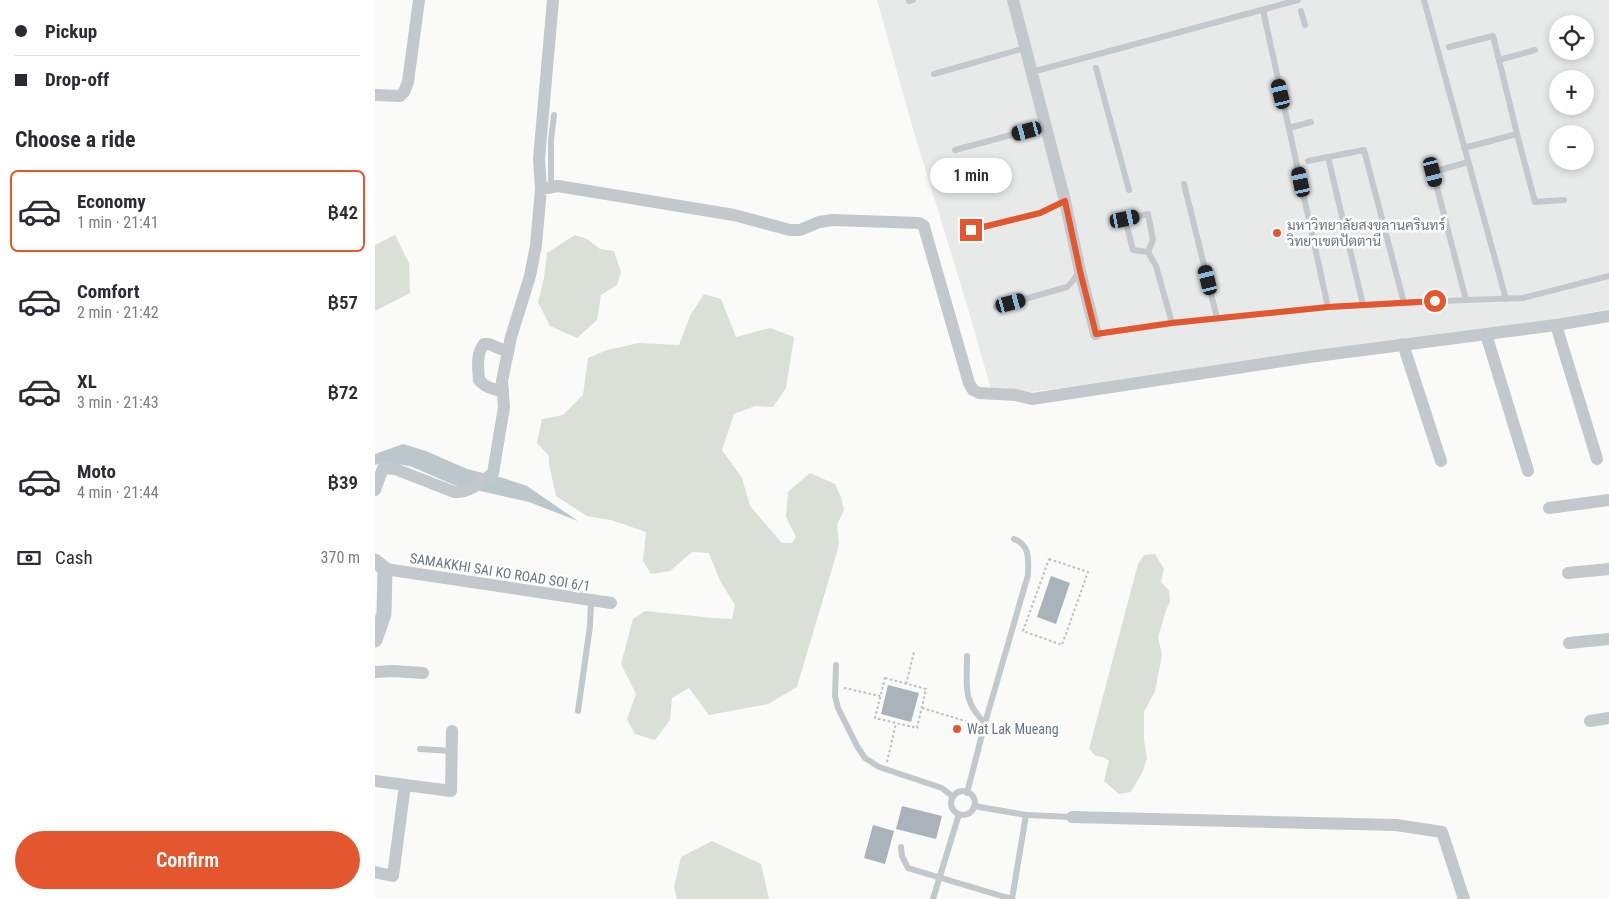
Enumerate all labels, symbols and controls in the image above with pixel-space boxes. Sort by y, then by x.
map controls [1549,15,1594,170]
button: locate [1549,15,1594,60]
text: Pickup [45,20,97,43]
text: Drop-off [45,68,109,91]
button: + [1549,70,1594,115]
car [1270,78,1291,110]
car [1010,120,1043,142]
button: − [1549,125,1594,170]
text: Choose a ride [15,127,136,152]
car [1422,156,1443,188]
callout: 1 min [930,158,1012,192]
text: 1 min [953,166,989,185]
car [1290,166,1311,198]
icon: car [17,189,62,234]
text: Economy [77,190,146,213]
text: ฿42 [328,201,358,224]
car [1108,209,1141,229]
text: 1 min · 21:41 [77,213,159,232]
place label: มหาวิทยาลัยสงขลานครินทร์ วิทยาเขตปัตตานี [1286,216,1446,249]
route end [960,219,982,241]
marker: มหาวิทยาลัยสงขลานครินทร์ วิทยาเขตปัตตานี [1271,227,1283,239]
car [1197,264,1218,296]
icon: car [17,279,62,324]
text: Comfort [77,280,140,303]
route start [1424,290,1446,312]
text: ฿57 [328,291,358,314]
car [994,292,1027,314]
text: 2 min · 21:42 [77,303,159,322]
icon: car [17,369,62,414]
text: XL [77,370,97,393]
text: ฿72 [328,381,358,404]
text: 3 min · 21:43 [77,393,159,412]
icon: car [17,459,62,504]
text: Moto [77,460,116,483]
text: ฿39 [328,471,358,494]
text: 4 min · 21:44 [77,483,159,502]
icon: cash [15,544,43,572]
text: Cash [55,546,93,569]
text: 370 m [321,548,360,567]
street label: SAMAKKHI SAI KO ROAD SOI 6/1 [409,550,591,594]
place label: Wat Lak Mueang [967,721,1059,737]
marker: Wat Lak Mueang [951,723,963,735]
button: Confirm [15,831,360,889]

